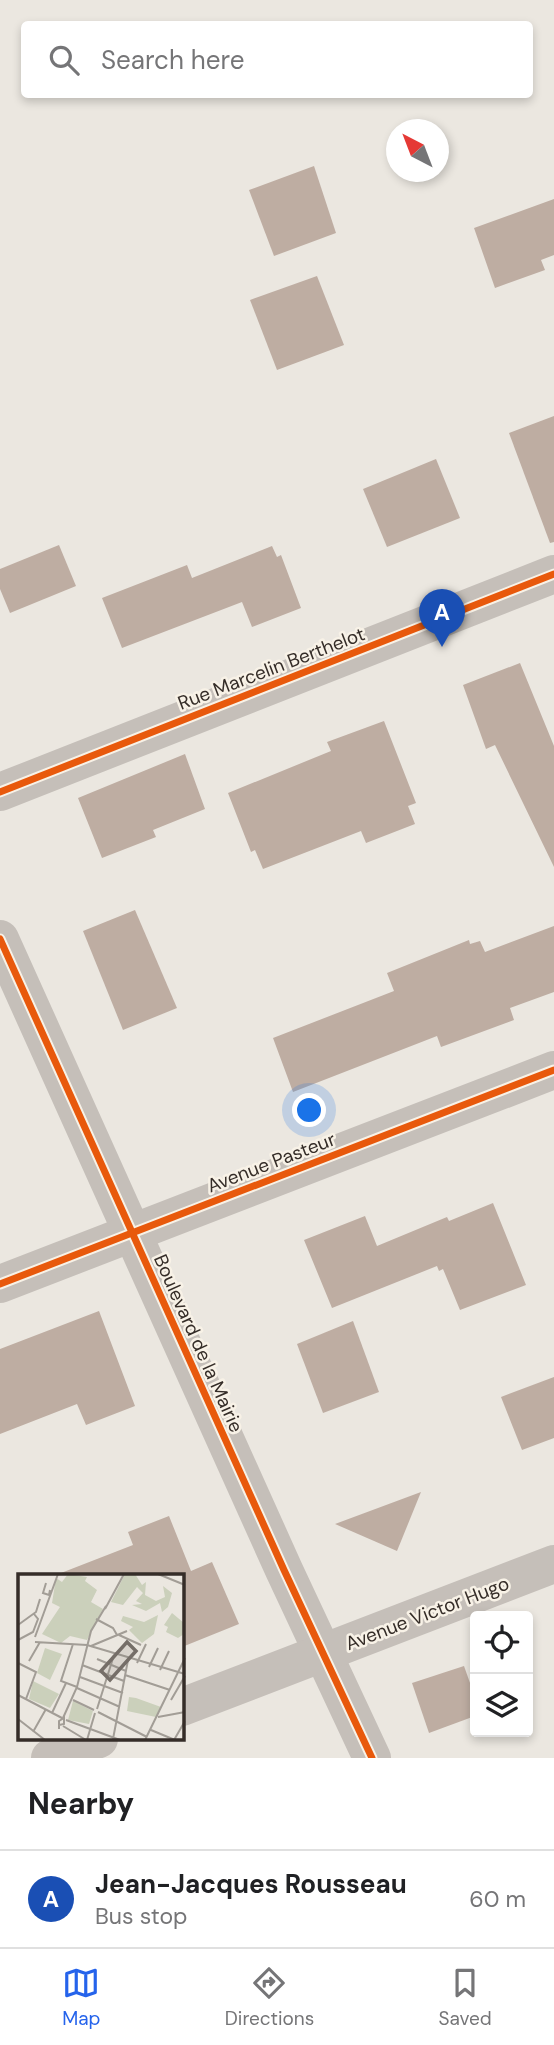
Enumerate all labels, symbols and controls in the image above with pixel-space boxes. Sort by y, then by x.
search box [21,21,533,98]
icon: search [45,41,83,79]
text: Search here [101,43,244,77]
north arrow [386,119,449,182]
pin: A [419,589,465,647]
street label: Rue Marcelin Berthelot [174,621,368,716]
your location [292,1093,326,1127]
street label: Avenue Pasteur [203,1127,339,1198]
street label: Boulevard de la Mairie [148,1250,249,1436]
street label: Avenue Victor Hugo [342,1571,513,1656]
inset map [18,1574,184,1741]
map controls [470,1611,533,1737]
button: locate [470,1611,533,1674]
button: layers [470,1674,533,1737]
text: Nearby [28,1784,134,1823]
text: Jean-Jacques Rousseau [95,1867,407,1901]
text: A [43,1884,59,1914]
text: 60 m [469,1884,526,1914]
text: Bus stop [95,1901,187,1931]
tab: Map [62,1964,100,2031]
tab: Directions [225,1964,314,2031]
tab: Saved [439,1964,492,2031]

